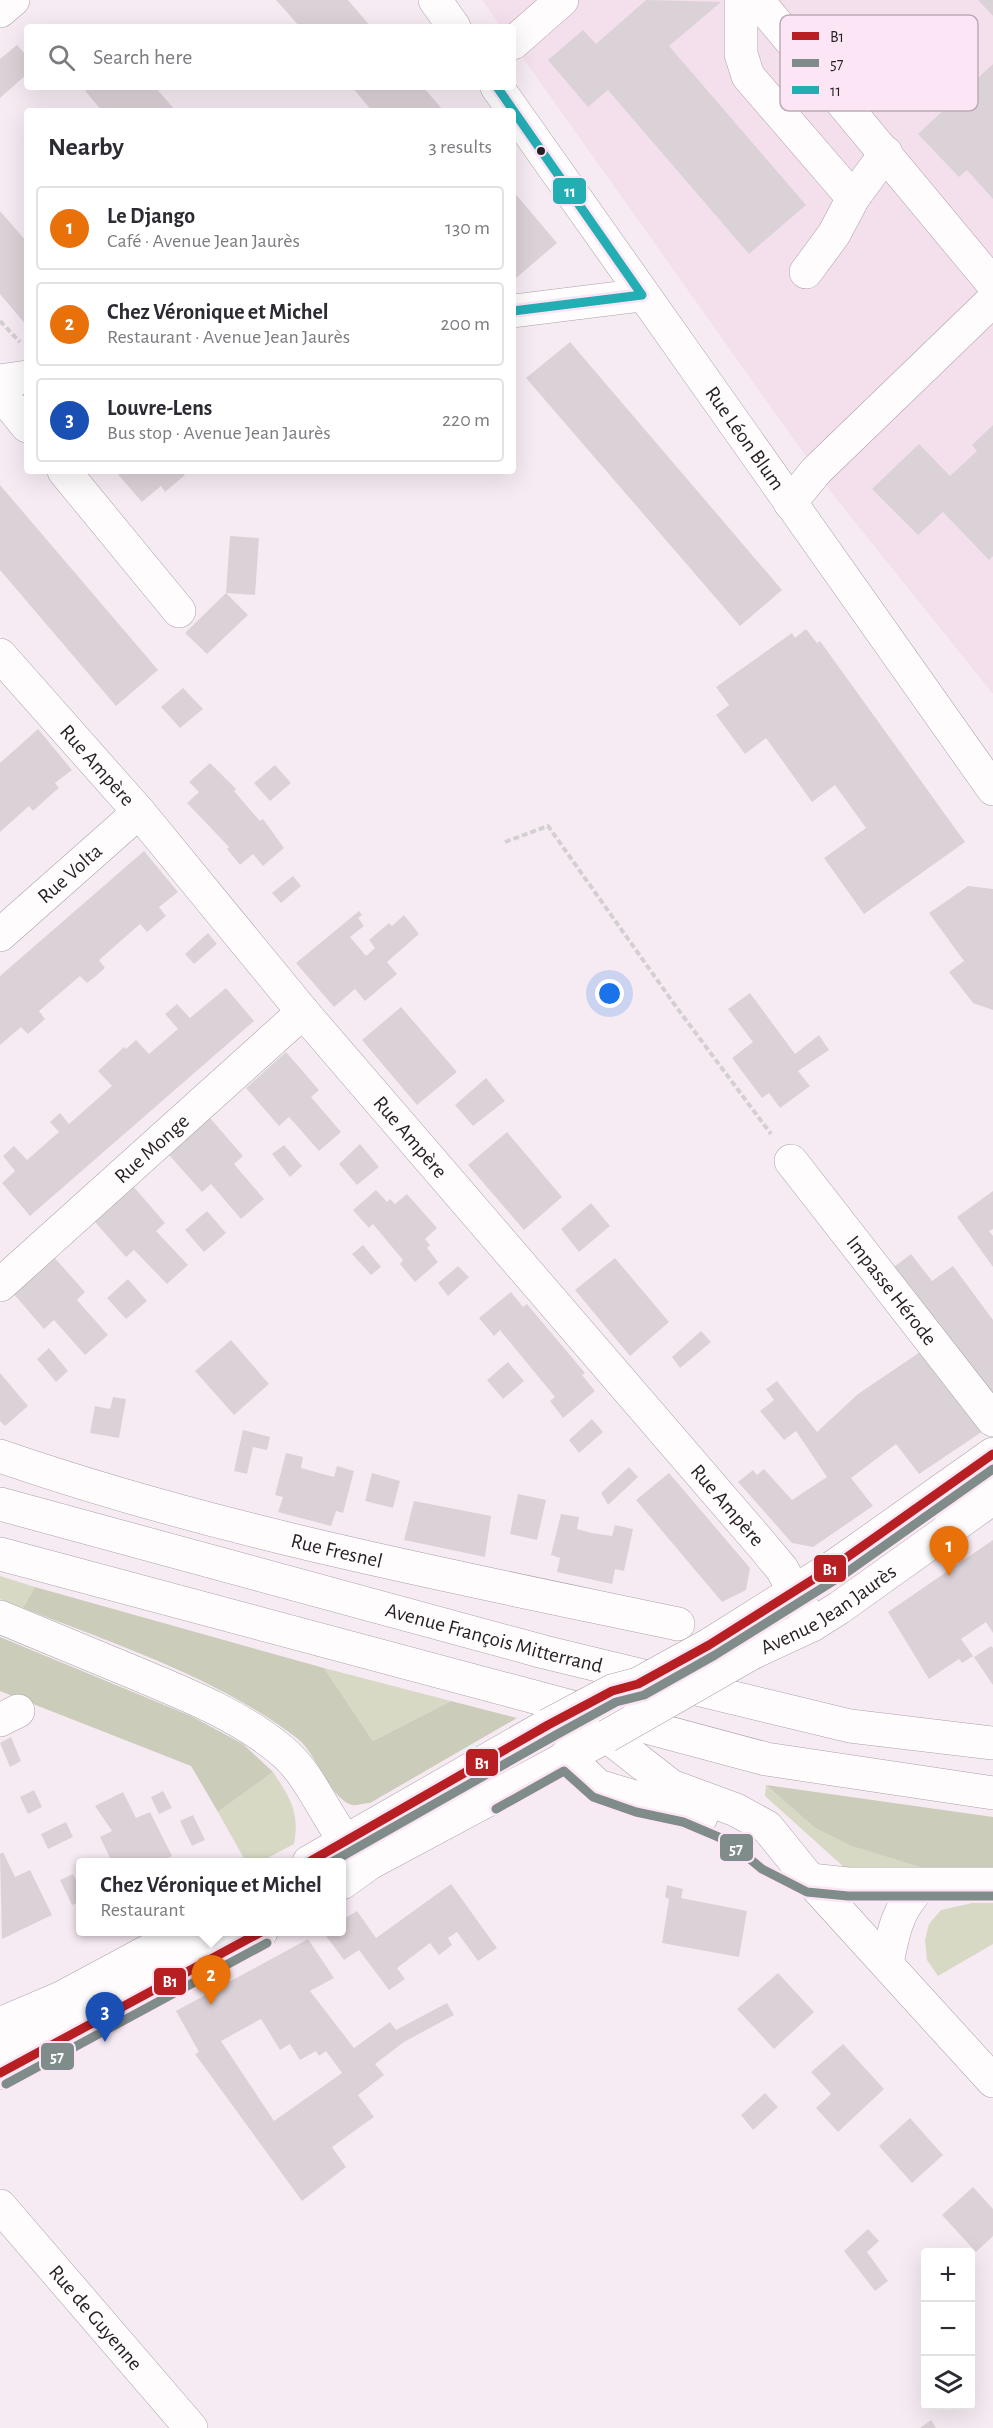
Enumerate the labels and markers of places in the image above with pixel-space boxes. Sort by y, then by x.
unlabelled marker [535,145,547,157]
pin: 1 [930,1526,968,1576]
pin: 2 [192,1956,230,2005]
pin: 3 [86,1992,124,2042]

